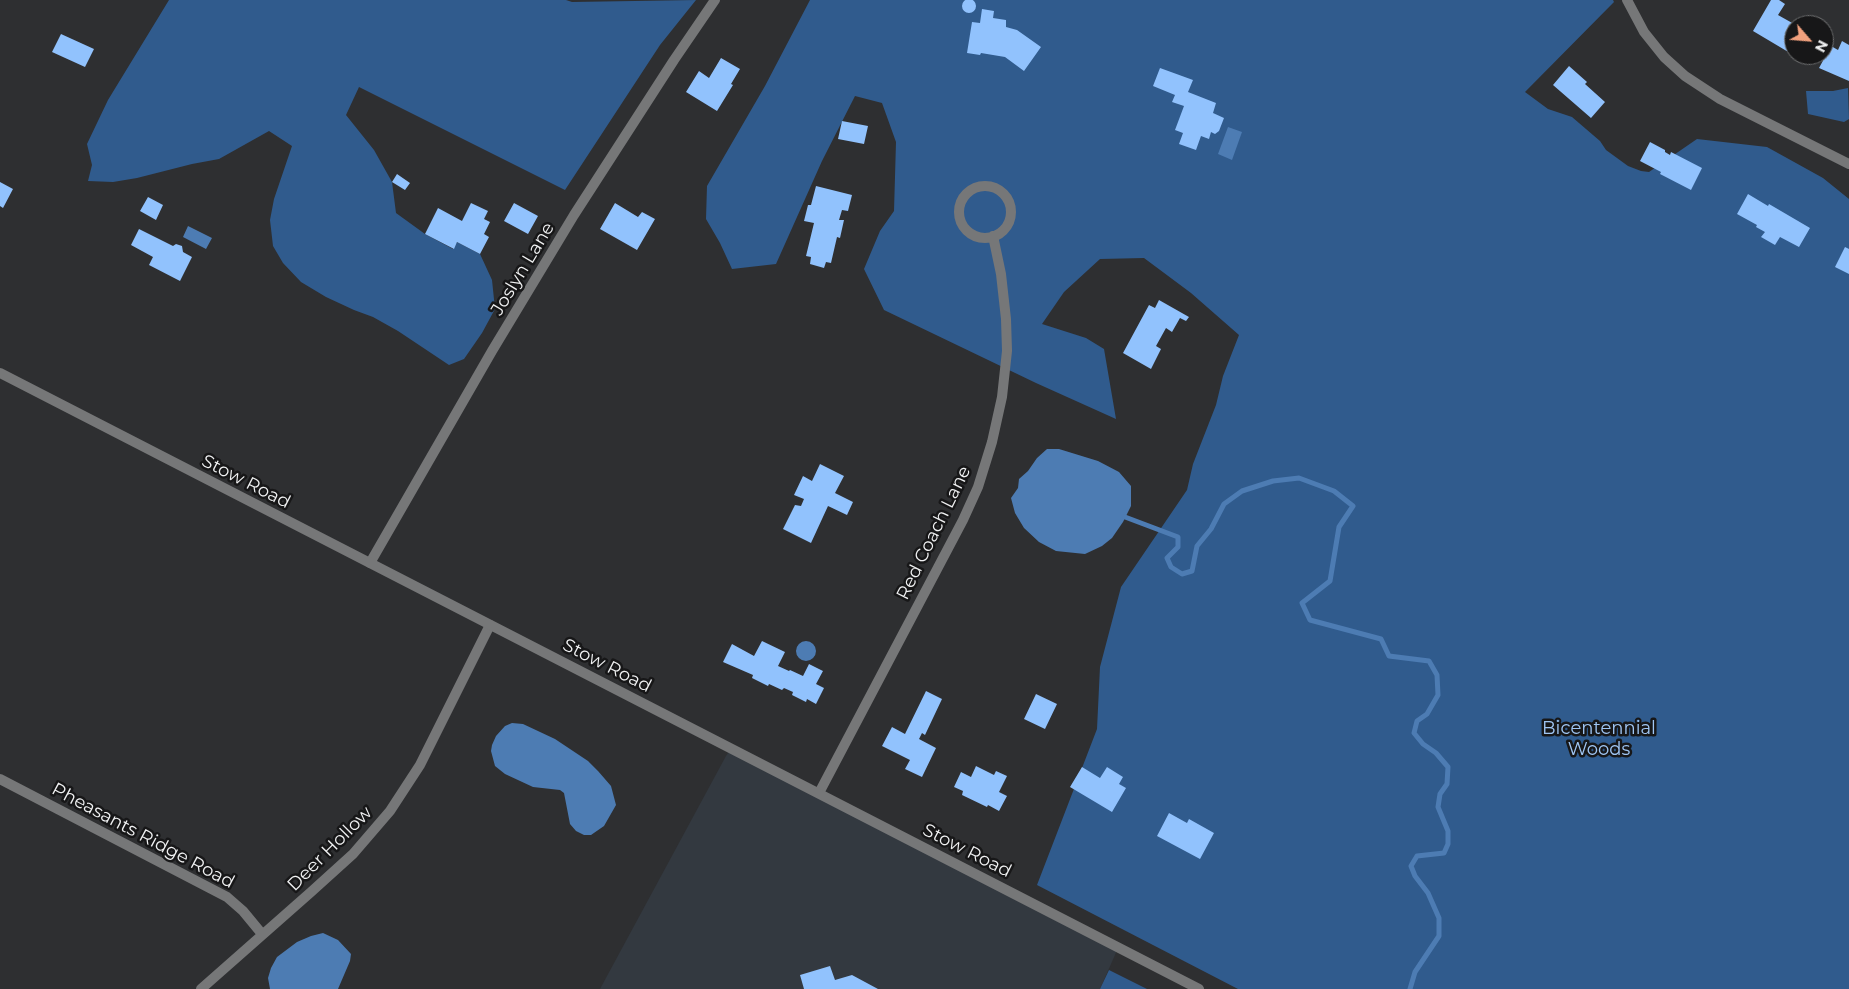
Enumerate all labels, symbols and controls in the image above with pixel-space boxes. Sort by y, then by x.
north arrow [1784,15,1834,65]
text: N [1811,37,1832,55]
street label: Joslyn Lane [487,219,559,319]
street label: Stow Road [198,450,294,514]
street label: Red Coach Lane [892,463,976,603]
street label: Stow Road [559,634,655,698]
park label: Bicentennial Woods [1542,718,1656,761]
street label: Pheasants Ridge Road [48,779,238,893]
street label: Deer Hollow [283,802,377,896]
street label: Stow Road [919,819,1015,883]

